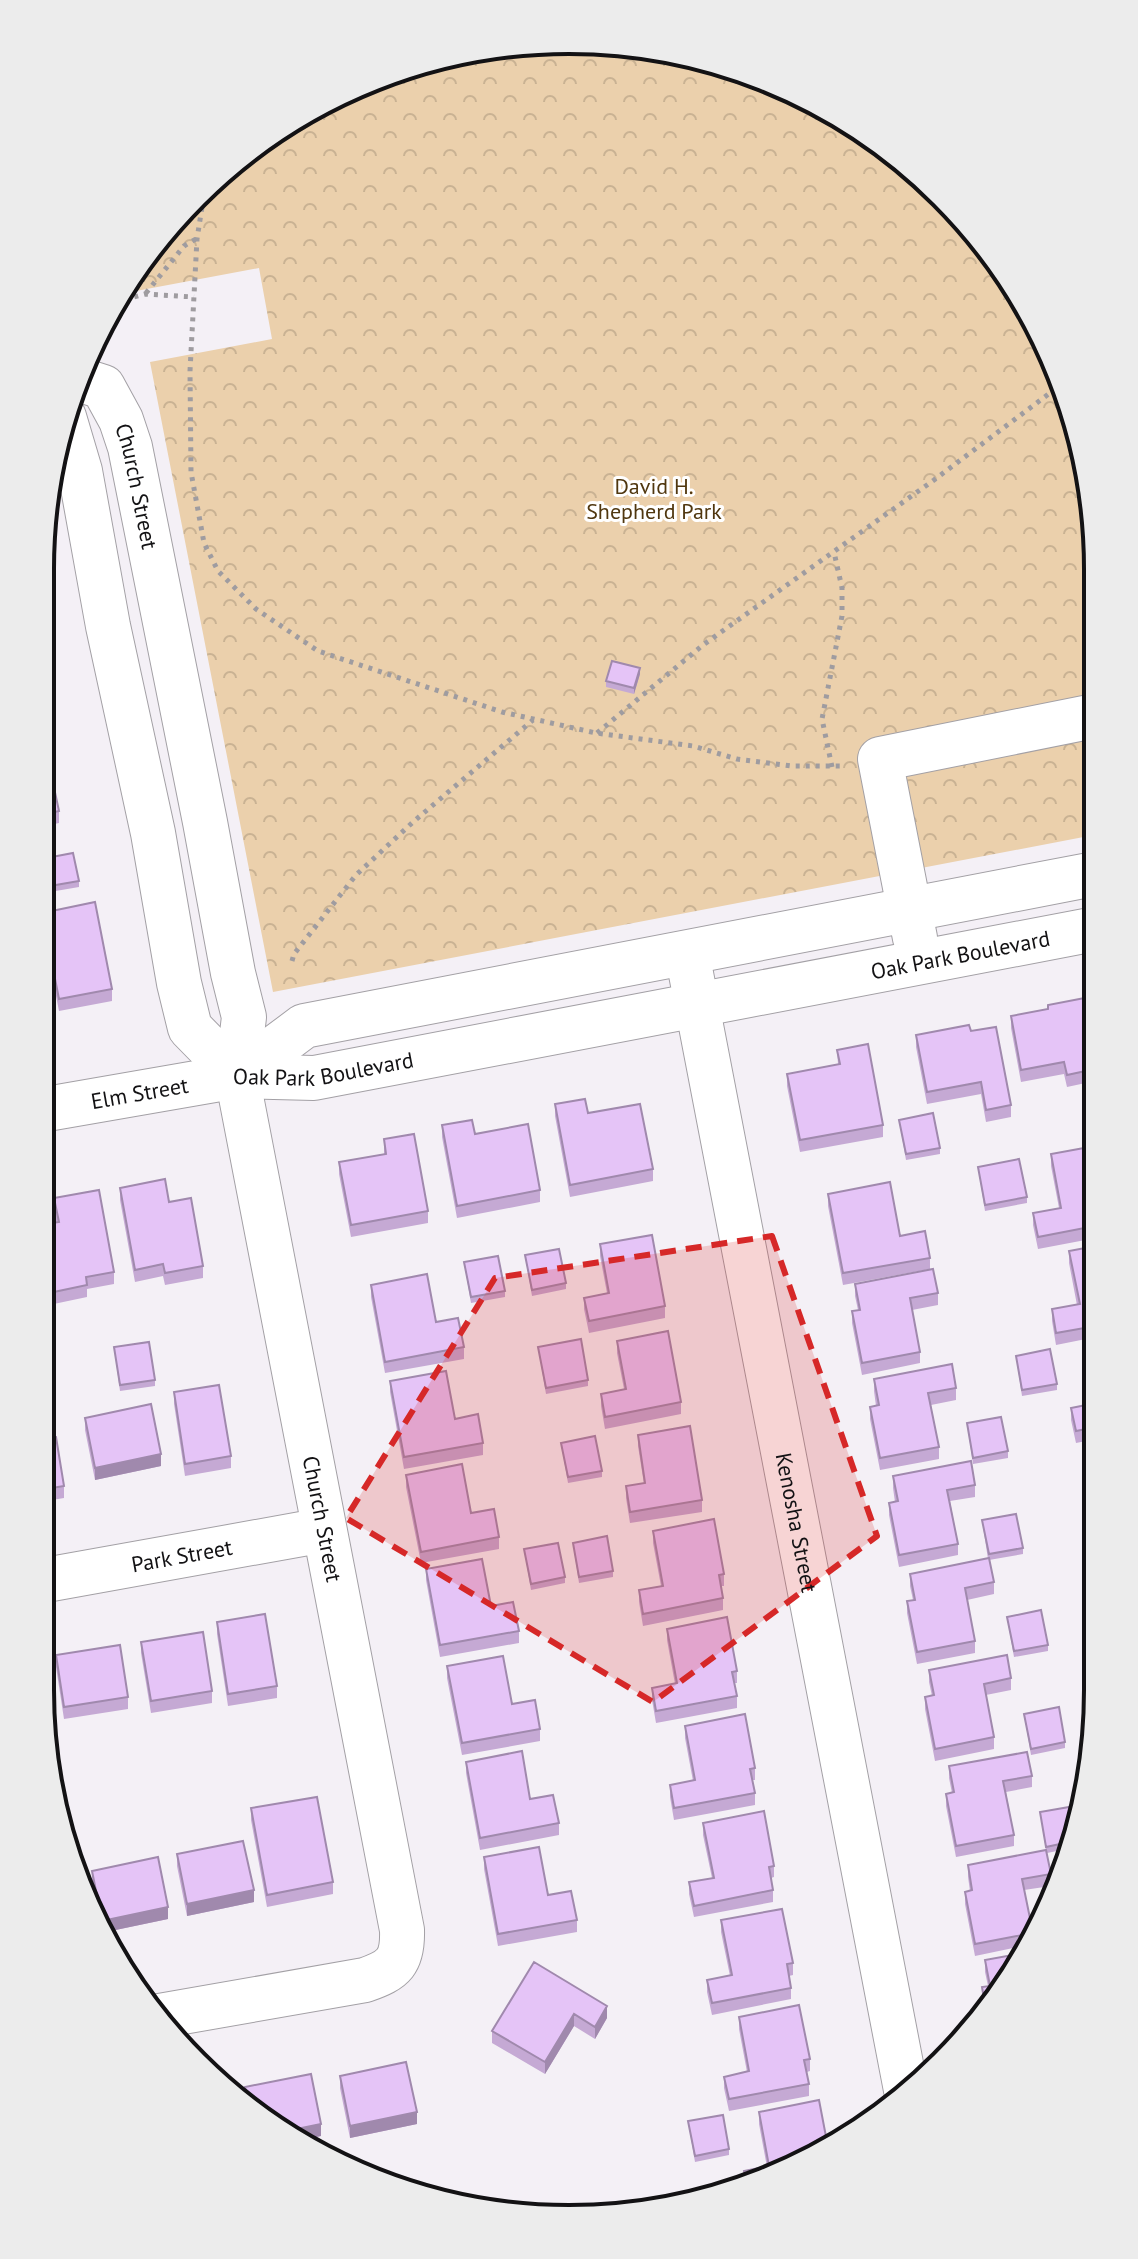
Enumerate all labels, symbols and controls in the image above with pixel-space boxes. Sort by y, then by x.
street label: Church Street [109,419,164,552]
park label: David H. Shepherd Park [586,472,722,525]
street label: Oak Park Boulevard [868,924,1052,985]
street label: Oak Park Boulevard [233,1045,416,1092]
street label: Elm Street [89,1071,191,1115]
street label: Kenosha Street [770,1450,824,1595]
street label: Church Street [297,1453,349,1585]
street label: Park Street [129,1533,235,1578]

